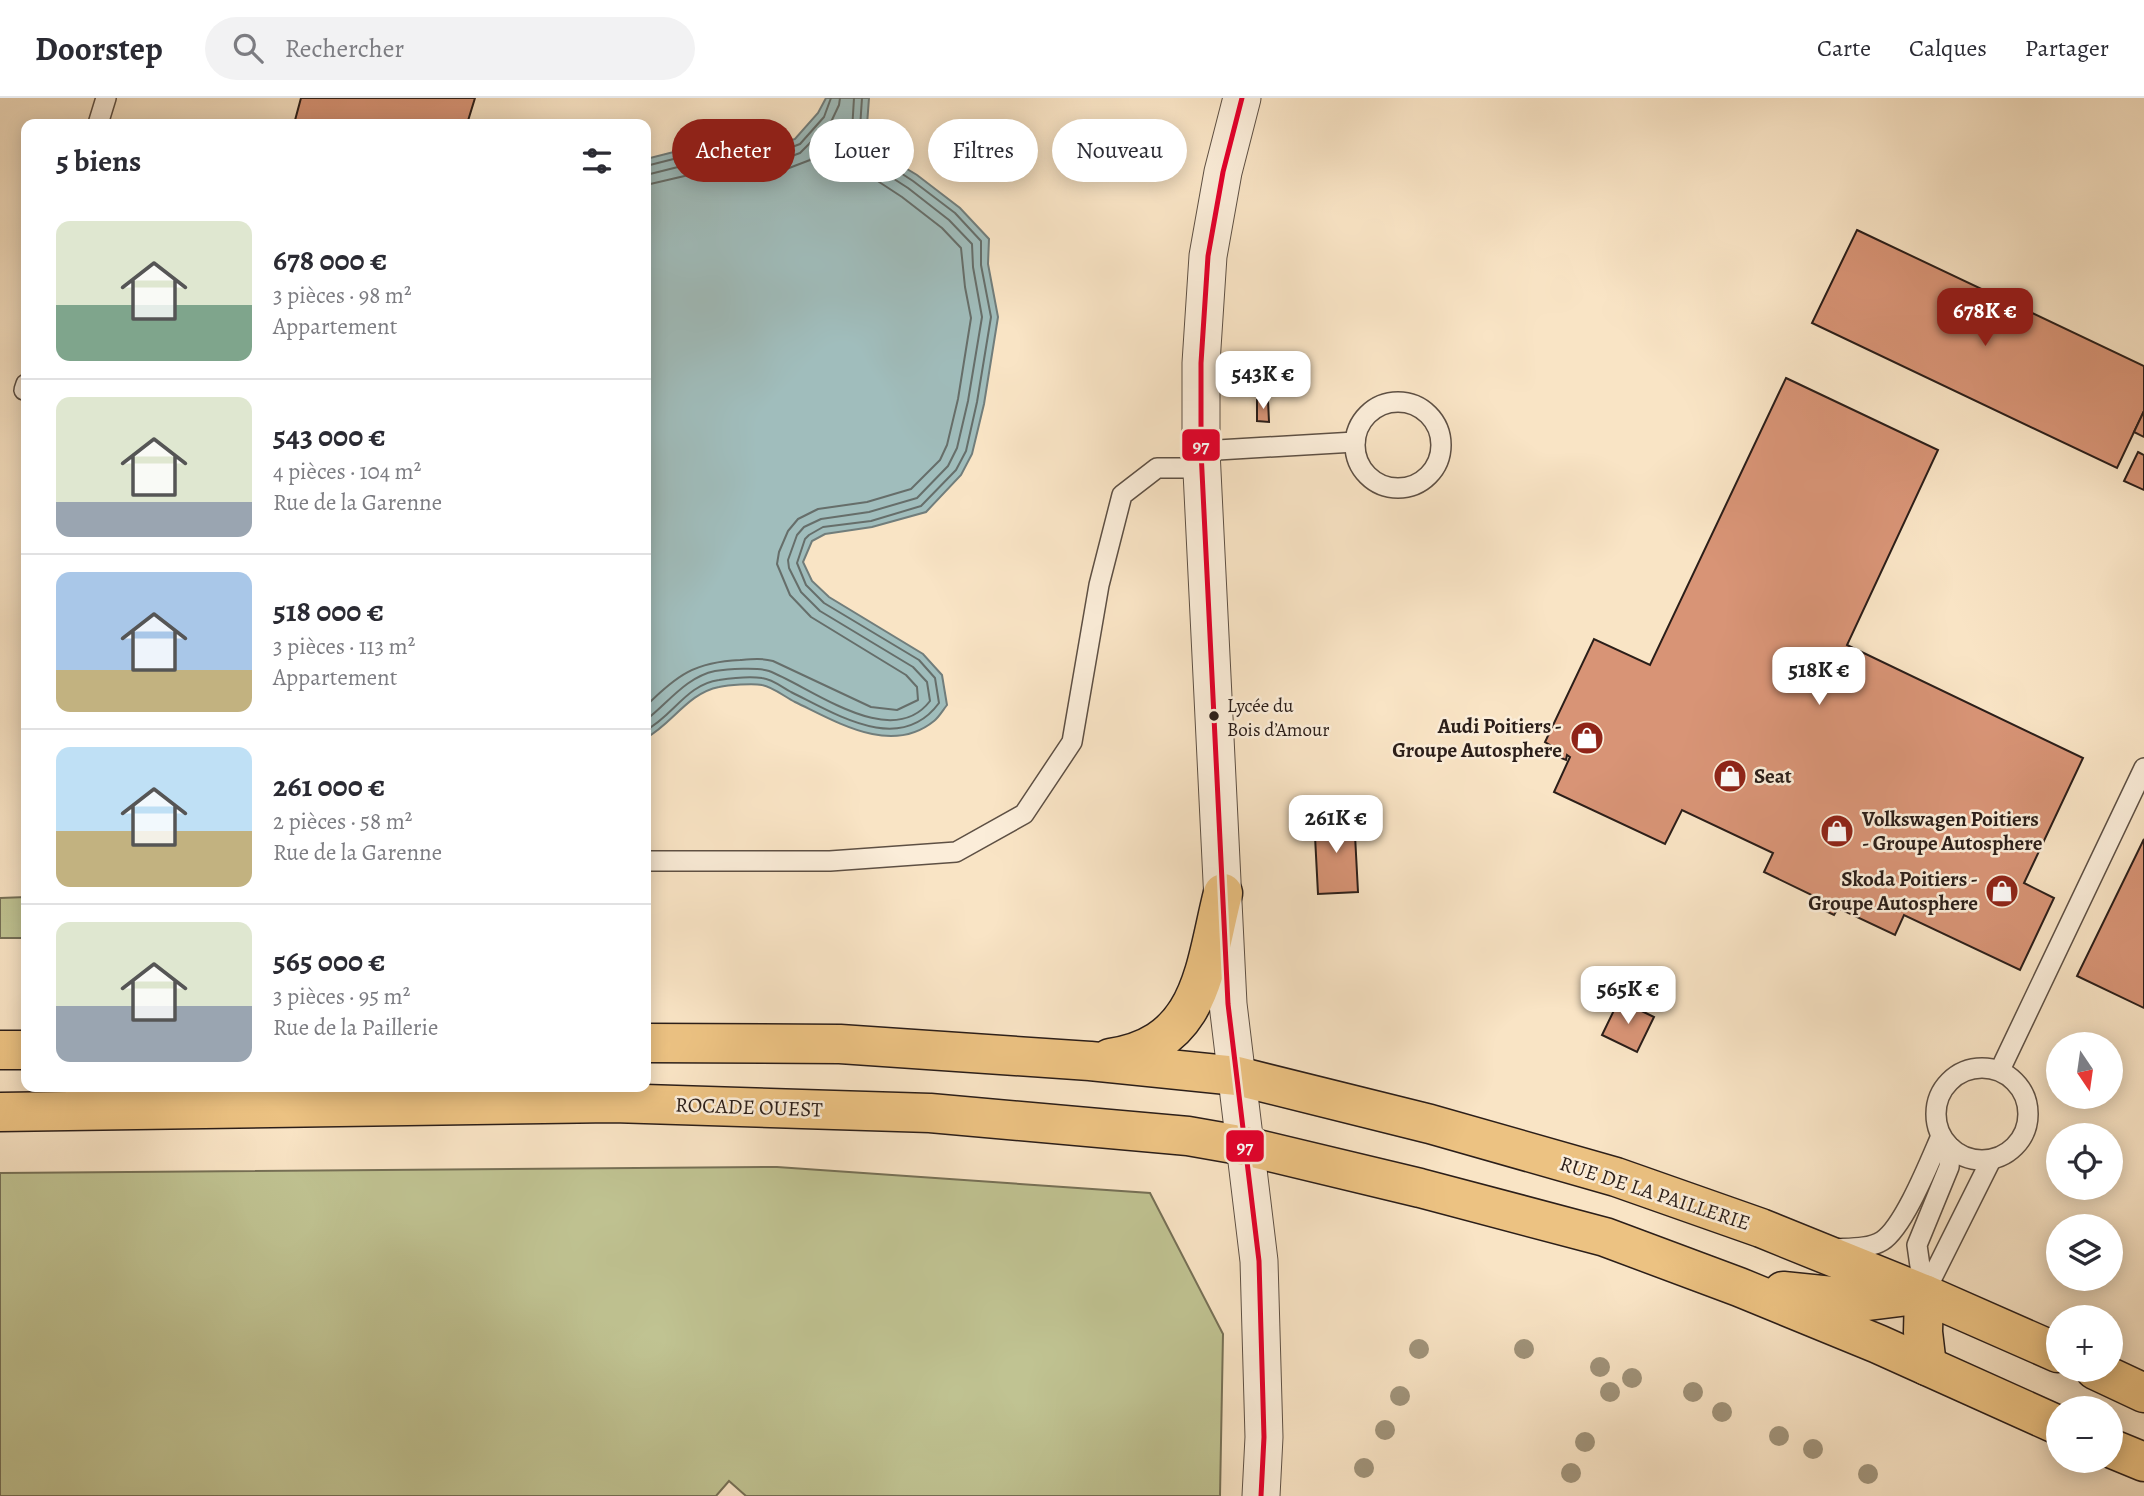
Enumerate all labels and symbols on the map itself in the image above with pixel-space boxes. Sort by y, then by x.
pin: 678K € [1928,288,2042,348]
pin: 543K € [1206,352,1320,411]
line badge: 97 [1181,428,1221,462]
text: 97 [1193,433,1210,459]
pin: 518K € [1762,648,1876,707]
place label: Lycée du Bois d’Amour [1227,693,1330,743]
marker: Lycée du Bois d’Amour [1207,709,1221,723]
place label: Audi Poitiers - Groupe Autosphere [1392,712,1562,764]
shop icon: Audi Poitiers - Groupe Autosphere [1568,719,1606,757]
shop icon: Seat [1711,757,1749,795]
place label: Seat [1754,762,1792,790]
pin: 261K € [1279,796,1393,855]
place label: Volkswagen Poitiers - Groupe Autosphere [1861,805,2043,857]
shop icon: Volkswagen Poitiers - Groupe Autosphere [1818,812,1856,850]
place label: Skoda Poitiers - Groupe Autosphere [1808,865,1978,917]
shop icon: Skoda Poitiers - Groupe Autosphere [1983,872,2021,910]
pin: 565K € [1571,967,1685,1026]
north arrow [2046,1032,2123,1110]
street label: ROCADE OUEST [675,1090,824,1124]
line badge: 97 [1225,1129,1265,1163]
text: 97 [1237,1134,1254,1160]
street label: RUE DE LA PAILLERIE [1556,1149,1754,1237]

